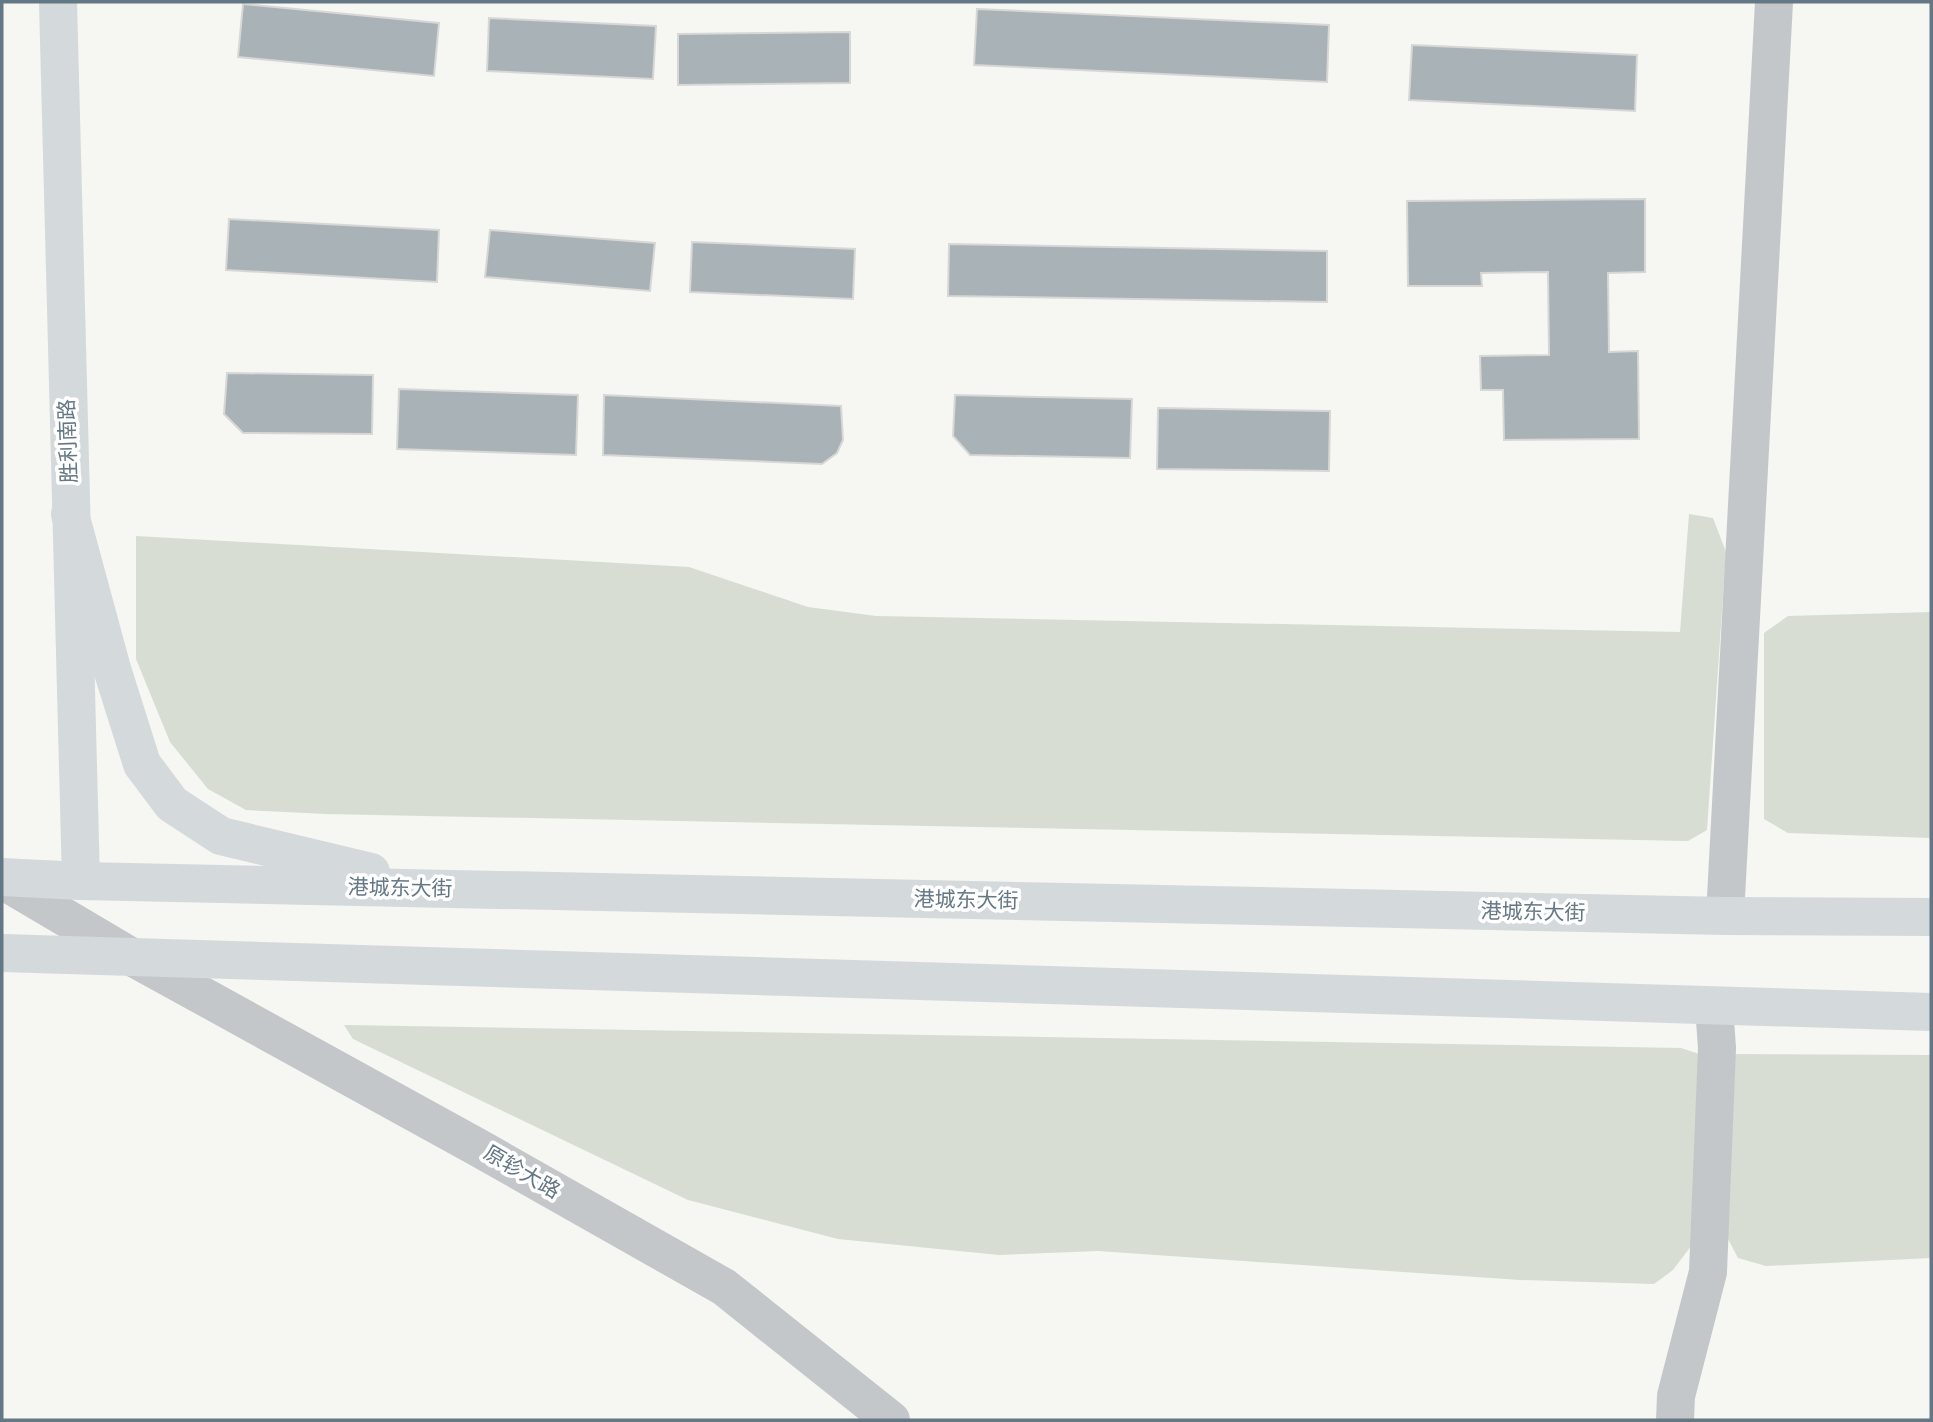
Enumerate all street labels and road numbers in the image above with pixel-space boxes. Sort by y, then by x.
street label: 胜利南路 [53,399,82,483]
street label: 港城东大街 [347,873,453,902]
street label: 港城东大街 [913,885,1019,914]
street label: 港城东大街 [1480,897,1586,926]
street label: 原轸大路 [479,1139,565,1204]

